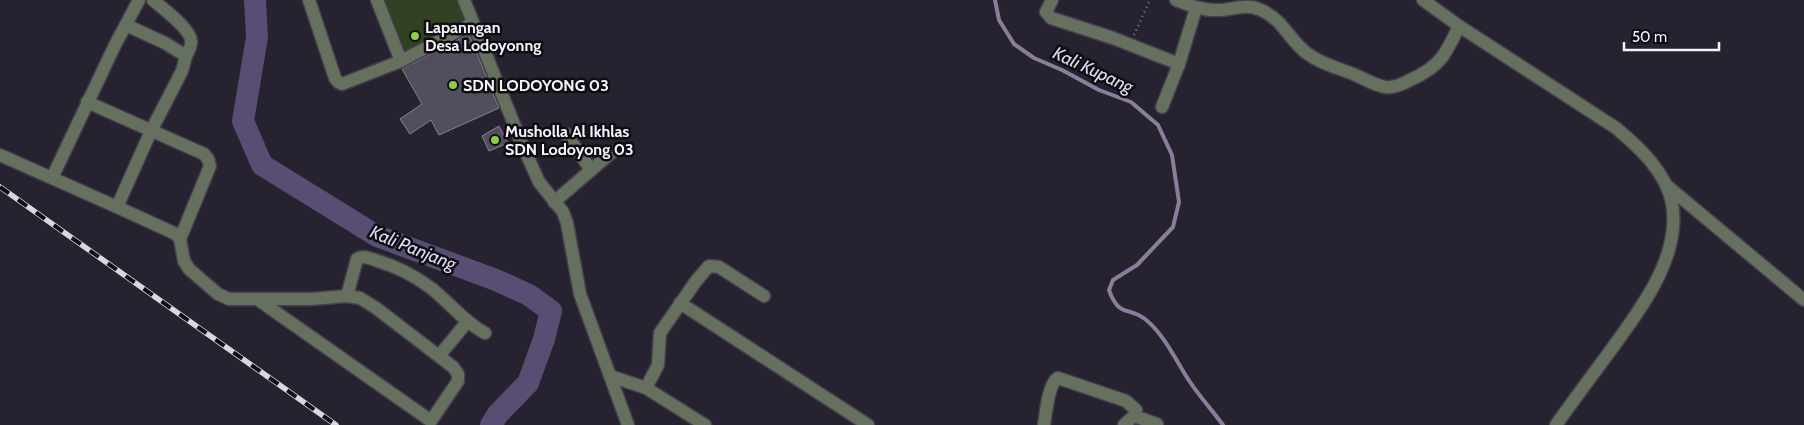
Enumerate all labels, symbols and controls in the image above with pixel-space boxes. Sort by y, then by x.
place label: Lapanngan Desa Lodoyonng [425,18,541,55]
scale bar [1624,20,1719,52]
text: 50 m [1632,28,1667,46]
marker: Lapanngan Desa Lodoyonng [409,30,421,42]
water label: Kali Kupang [1049,42,1137,98]
place label: SDN LODOYONG 03 [463,76,609,95]
marker: SDN LODOYONG 03 [447,79,459,91]
place label: Musholla Al Ikhlas SDN Lodoyong 03 [505,122,634,159]
marker: Musholla Al Ikhlas SDN Lodoyong 03 [489,134,501,146]
water label: Kali Panjang [367,221,460,275]

